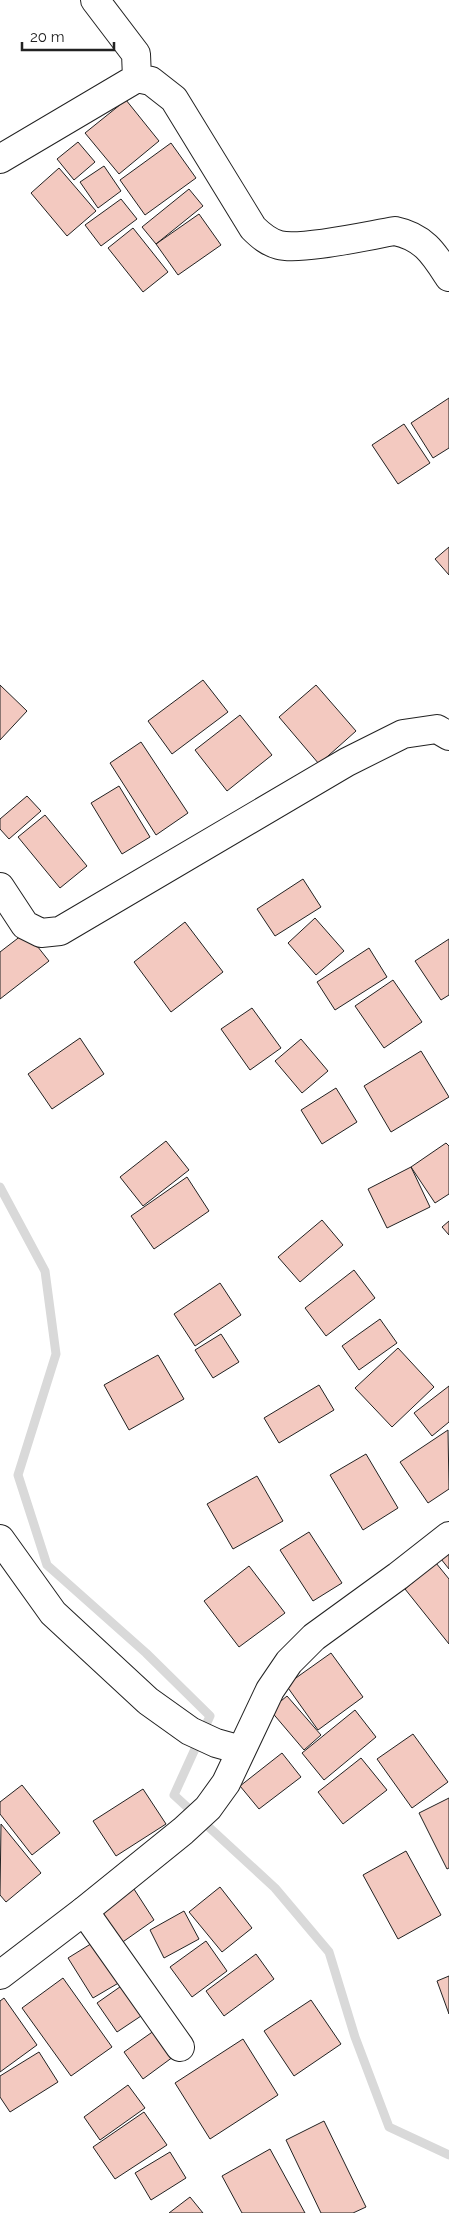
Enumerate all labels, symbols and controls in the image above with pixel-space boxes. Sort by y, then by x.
scale bar [22,20,115,52]
text: 20 m [30,28,65,46]

